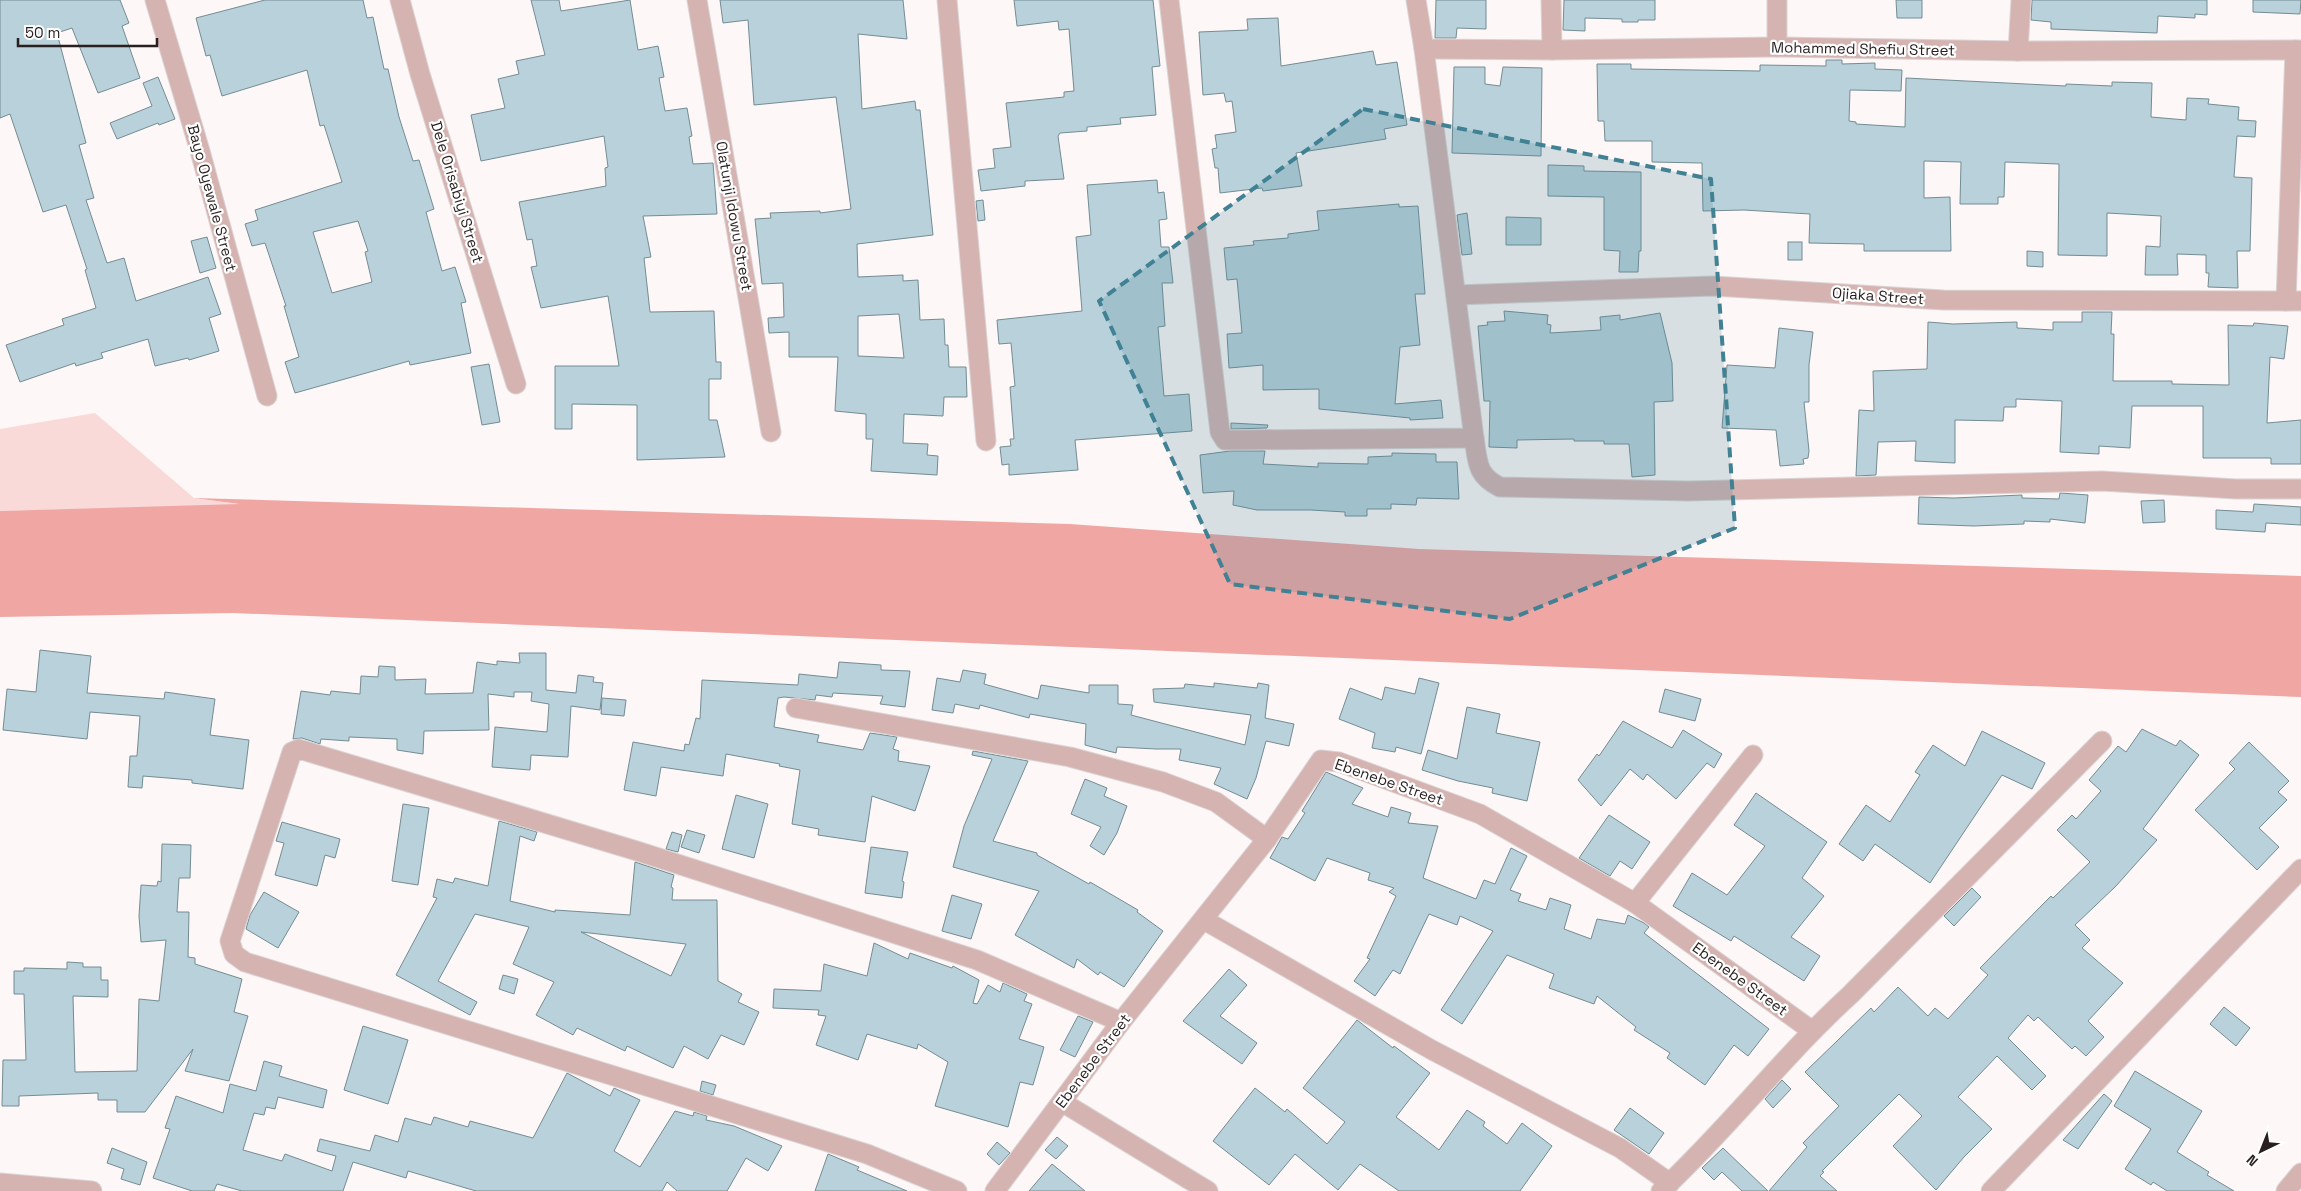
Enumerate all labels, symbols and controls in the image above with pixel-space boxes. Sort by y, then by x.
scale bar [18,15,156,47]
text: 50 m [25,23,60,42]
street label: Mohammed Shefiu Street [1771,37,1955,60]
street label: Dele Orisabiyi Street [427,119,488,265]
street label: Bayo Oyewale Street [184,122,241,274]
street label: Olatunji Idowu Street [712,140,757,292]
street label: Ojiaka Street [1831,283,1925,308]
street label: Ebenebe Street [1333,754,1446,809]
street label: Ebenebe Street [1689,938,1792,1020]
street label: Ebenebe Street [1051,1010,1134,1112]
north arrow [2236,1126,2286,1176]
text: N [2243,1151,2262,1170]

